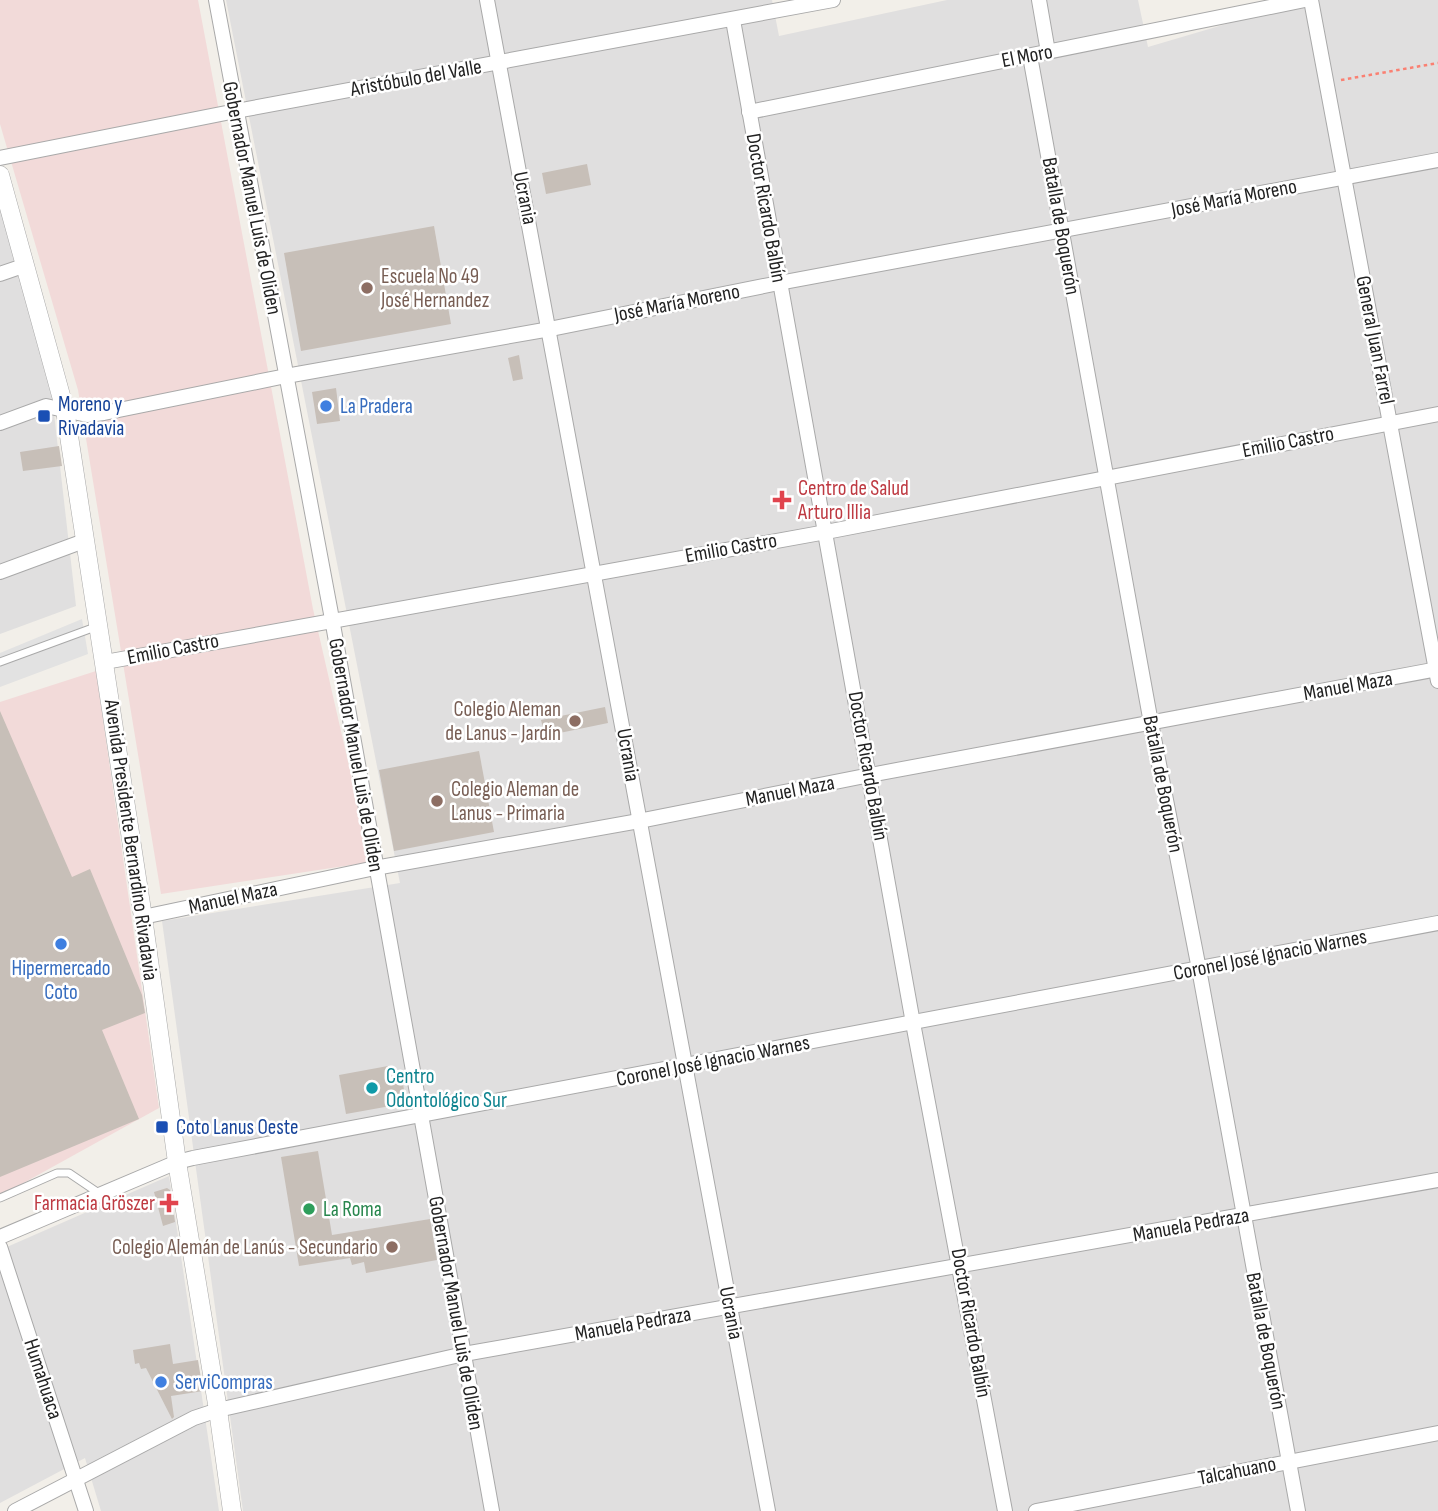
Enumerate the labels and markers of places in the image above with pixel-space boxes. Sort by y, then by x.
place label: Escuela No 49 José Hernandez [380,264,490,313]
marker: Escuela No 49 José Hernandez [359,280,375,296]
place label: Moreno y Rivadavia [58,392,124,441]
place label: La Pradera [340,394,413,419]
marker: La Pradera [318,398,334,414]
marker: Moreno y Rivadavia [36,408,52,424]
place label: Centro de Salud Arturo Illia [797,476,909,525]
marker: Centro de Salud Arturo Illia [772,490,792,510]
place label: Colegio Aleman de Lanus - Jardín [445,697,561,746]
marker: Colegio Aleman de Lanus - Jardín [567,713,583,729]
place label: Colegio Aleman de Lanus - Primaria [451,777,579,826]
marker: Colegio Aleman de Lanus - Primaria [429,793,445,809]
marker: Hipermercado Coto [53,936,69,952]
place label: Hipermercado Coto [11,956,111,1005]
place label: Centro Odontológico Sur [386,1064,507,1113]
marker: Centro Odontológico Sur [364,1080,380,1096]
place label: Coto Lanus Oeste [176,1115,299,1140]
marker: Coto Lanus Oeste [154,1119,170,1135]
place label: Farmacia Gröszer [34,1191,155,1216]
marker: Farmacia Gröszer [161,1195,177,1211]
place label: La Roma [323,1197,382,1222]
marker: La Roma [301,1201,317,1217]
place label: Colegio Alemán de Lanús - Secundario [112,1235,378,1260]
marker: Colegio Alemán de Lanús - Secundario [384,1239,400,1255]
place label: ServiCompras [175,1370,273,1395]
marker: ServiCompras [153,1374,169,1390]

